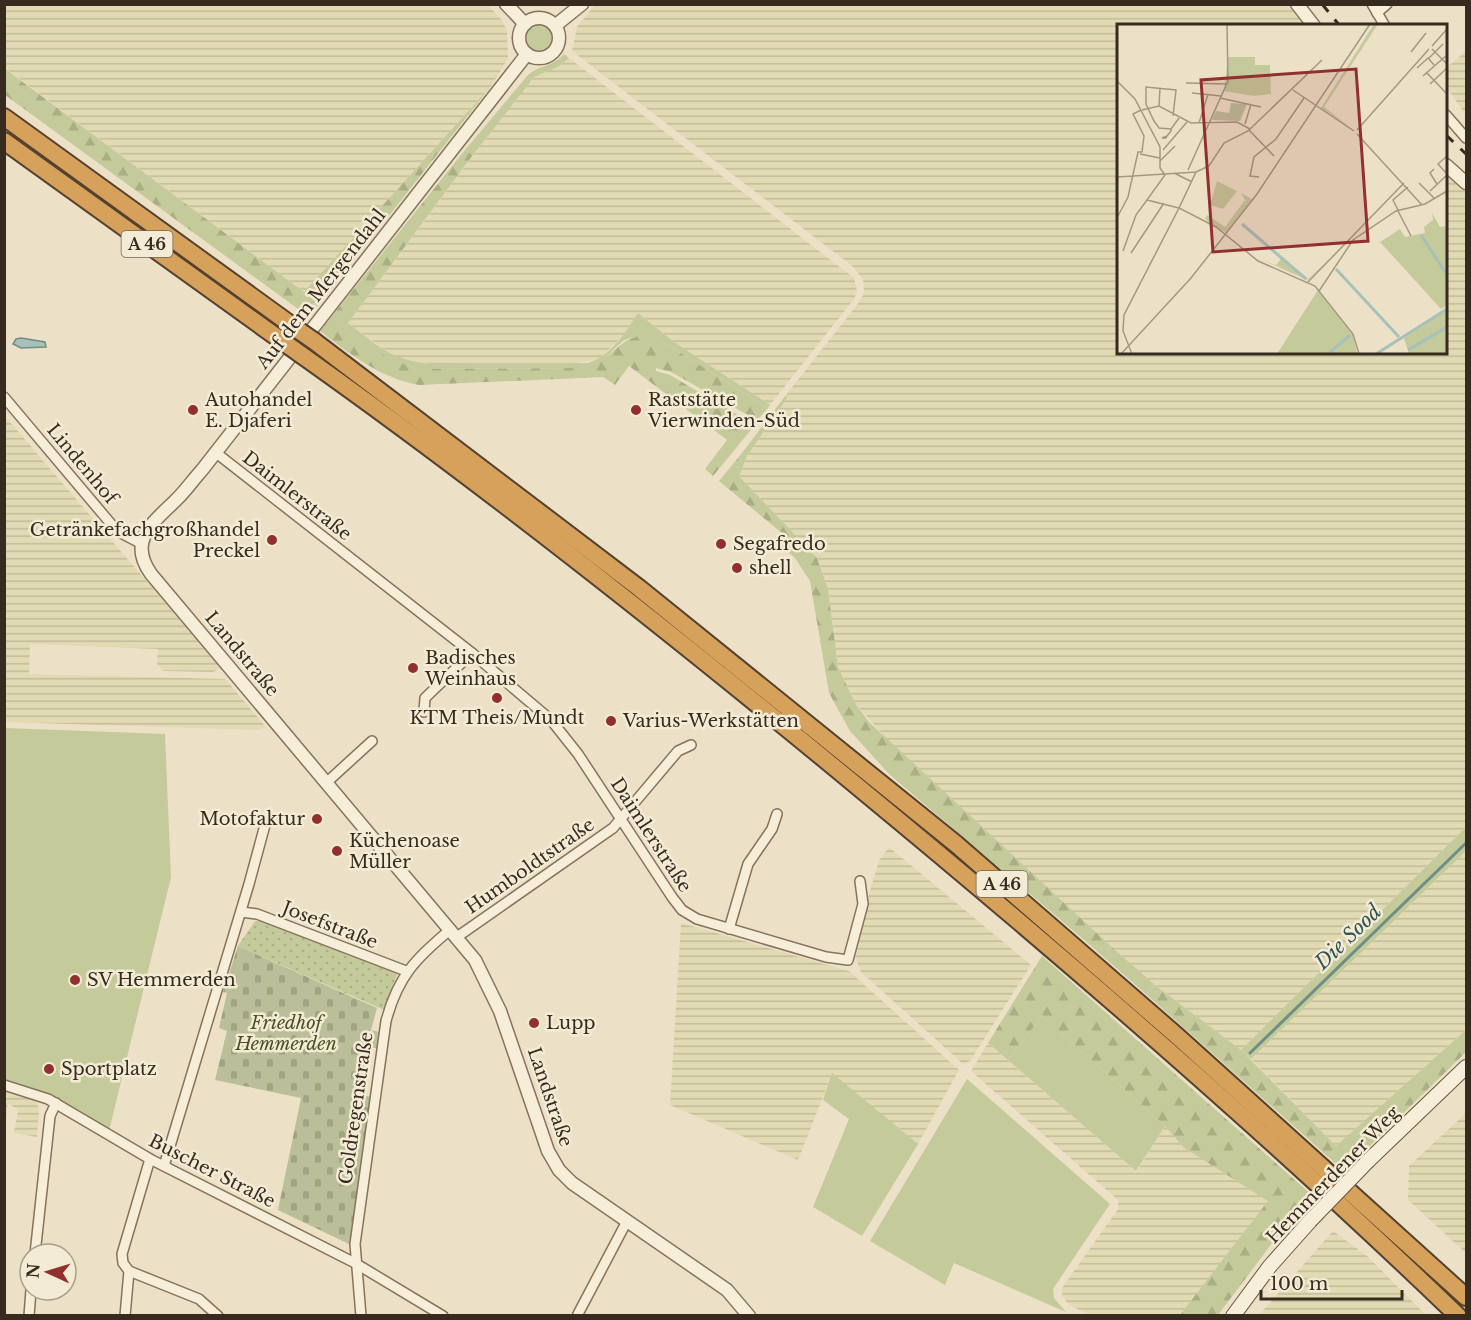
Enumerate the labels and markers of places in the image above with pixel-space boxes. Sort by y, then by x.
place label: Autohandel E. Djaferi [204,389,313,432]
place label: Raststätte Vierwinden-Süd [647,389,800,432]
marker: Autohandel E. Djaferi [186,403,200,417]
marker: Raststätte Vierwinden-Süd [629,403,643,417]
place label: Getränkefachgroßhandel Preckel [30,519,260,562]
marker: Getränkefachgroßhandel Preckel [265,533,279,547]
place label: Segafredo [733,533,826,555]
marker: Segafredo [714,537,728,551]
place label: shell [749,557,792,579]
marker: shell [730,561,744,575]
place label: Badisches Weinhaus [424,647,516,690]
marker: Badisches Weinhaus [406,661,420,675]
marker: KTM Theis/Mundt [490,691,504,705]
place label: KTM Theis/Mundt [409,707,585,729]
place label: Varius-Werkstätten [622,710,799,732]
marker: Varius-Werkstätten [604,714,618,728]
place label: Motofaktur [200,808,305,830]
marker: Motofaktur [310,812,324,826]
place label: Küchenoase Müller [349,830,460,873]
marker: Küchenoase Müller [330,844,344,858]
place label: SV Hemmerden [87,969,236,991]
marker: SV Hemmerden [68,973,82,987]
place label: Lupp [546,1012,596,1034]
marker: Lupp [527,1016,541,1030]
place label: Sportplatz [61,1058,157,1080]
marker: Sportplatz [42,1062,56,1076]

